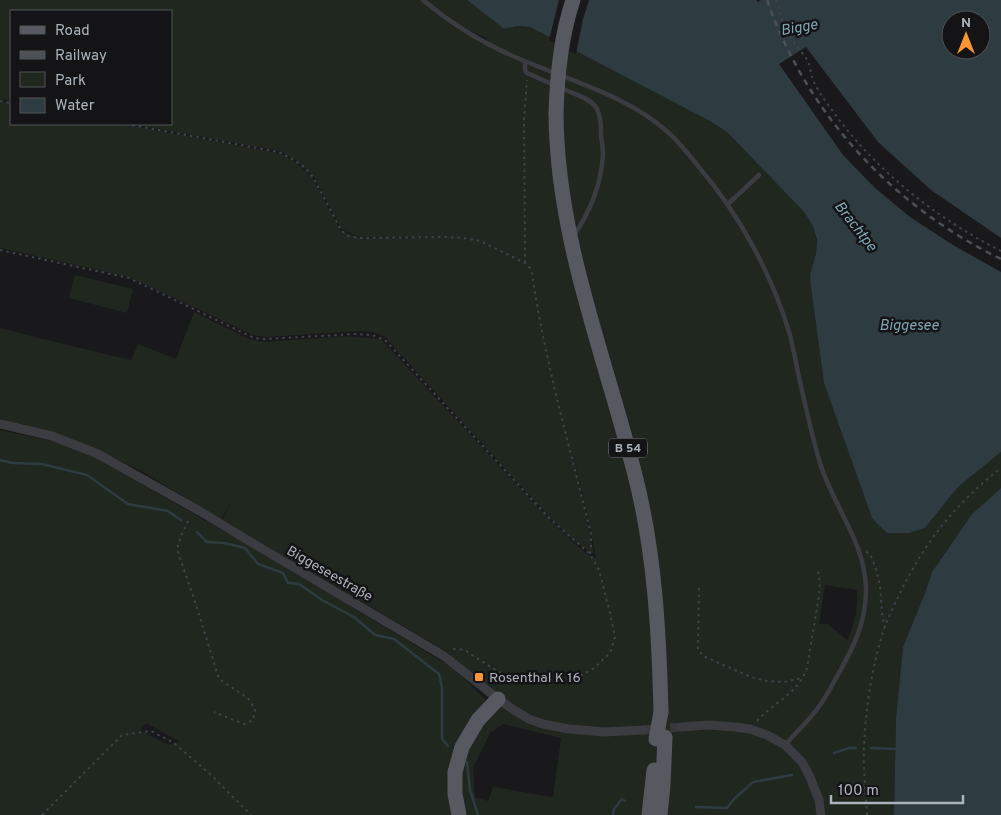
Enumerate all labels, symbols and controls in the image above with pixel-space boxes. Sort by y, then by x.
legend [10,10,172,125]
north arrow [941,10,991,60]
text: N [961,15,971,32]
water label: Bigge [779,16,820,41]
text: Road [55,22,90,41]
text: Railway [55,47,107,66]
text: Park [55,72,86,91]
text: Water [55,97,95,116]
water label: Brachtpe [829,198,880,256]
water label: Biggesee [879,317,939,336]
road number: B 54 [609,438,647,458]
street label: Biggeseestraße [283,543,375,606]
place label: Rosenthal K 16 [489,670,581,687]
marker: Rosenthal K 16 [473,671,485,683]
scale bar [831,772,964,804]
text: 100 m [838,782,879,801]

